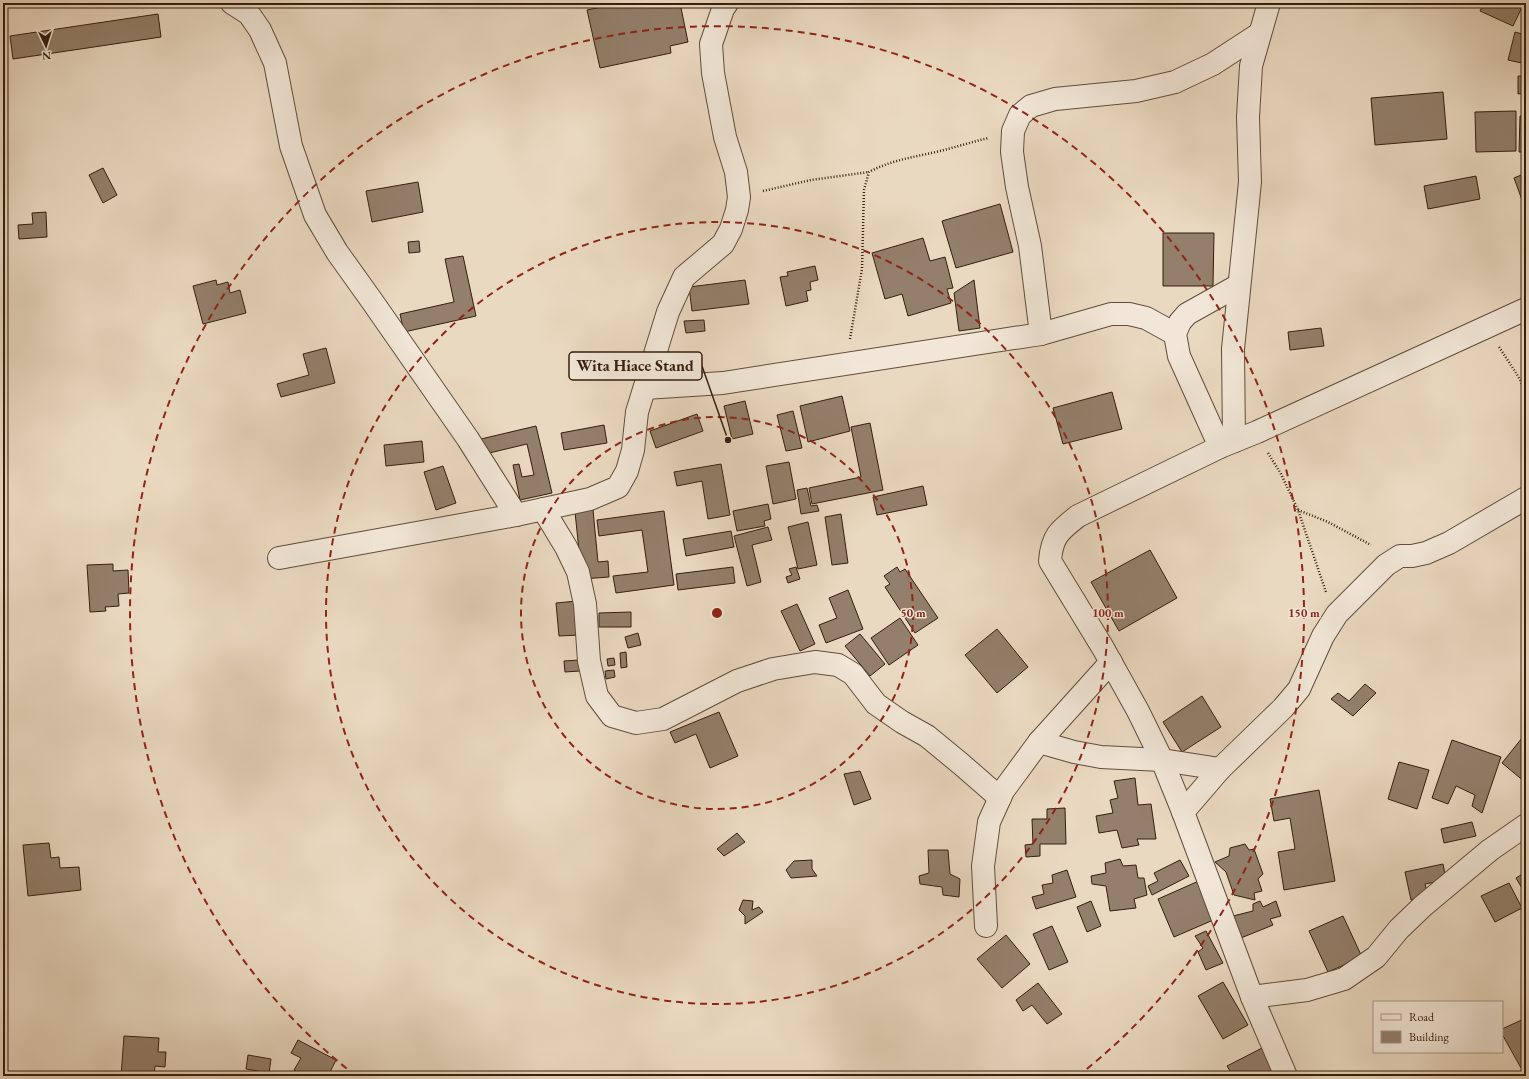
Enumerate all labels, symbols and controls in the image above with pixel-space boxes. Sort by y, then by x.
north arrow [26,26,66,66]
text: N [42,49,52,63]
callout: Wita Hiace Stand [569,352,702,380]
text: Wita Hiace Stand [576,355,694,376]
text: 50 m [900,605,926,621]
text: 100 m [1092,605,1124,621]
text: 150 m [1288,605,1320,621]
centre of rings [710,606,724,620]
legend [1373,1001,1503,1053]
text: Road [1409,1009,1435,1025]
text: Building [1409,1029,1450,1045]

